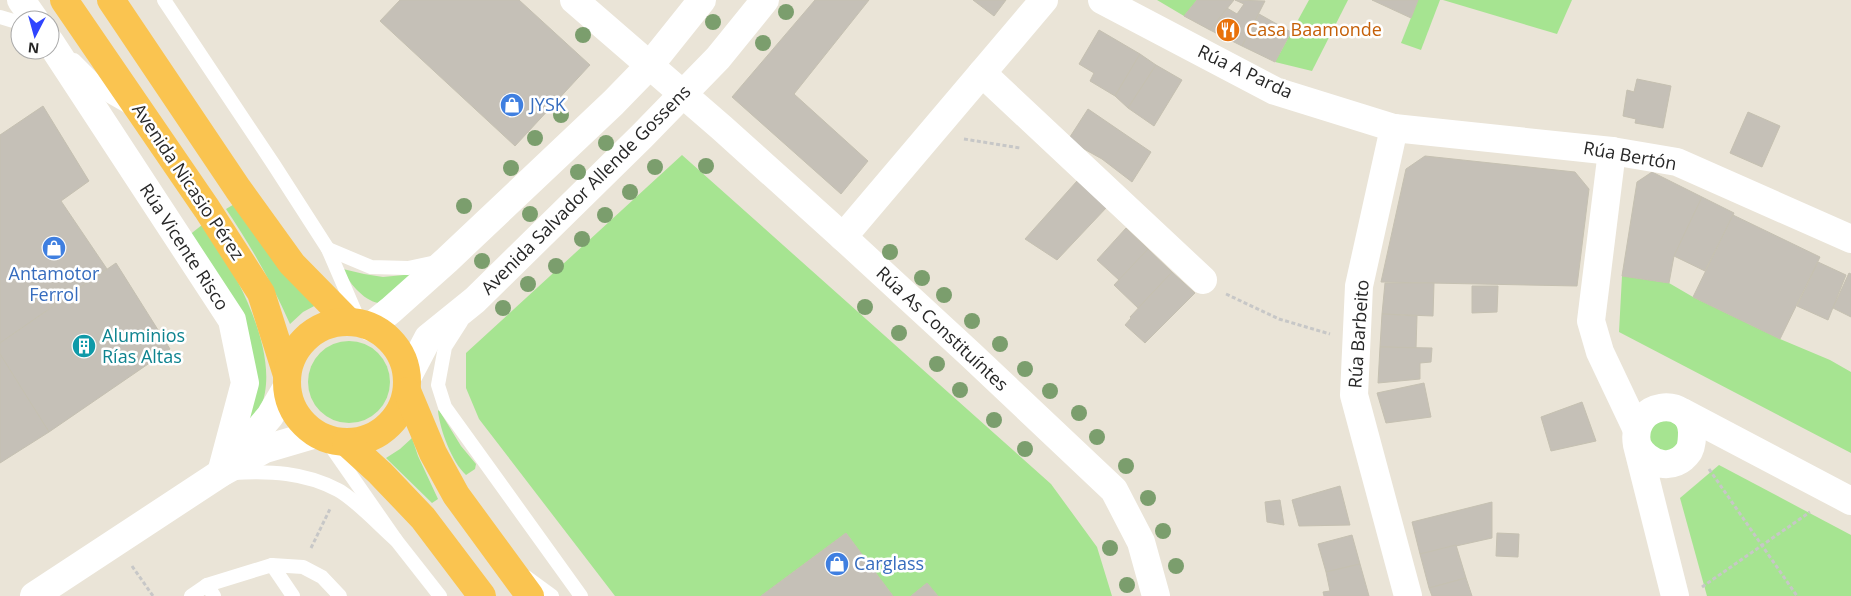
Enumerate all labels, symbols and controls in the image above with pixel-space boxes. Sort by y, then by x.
north arrow [10,10,60,60]
restaurant icon: Casa Baamonde [1215,17,1241,43]
place label: Casa Baamonde [1246,17,1382,41]
text: N [27,38,40,58]
street label: Rúa A Parda [1194,39,1297,104]
street label: Avenida Salvador Allende Gossens [475,79,695,299]
shop icon: JYSK [499,92,525,118]
place label: JYSK [528,92,567,116]
street label: Avenida Nicasio Pérez [127,98,250,264]
street label: Rúa Bertón [1582,135,1679,175]
street label: Rúa Vicente Risco [135,178,235,315]
shop icon: Antamotor Ferrol [41,235,67,261]
place label: Antamotor Ferrol [9,261,100,306]
street label: Rúa As Constituíntes [871,261,1014,396]
street label: Rúa Barbeito [1342,279,1374,389]
place label: Aluminios Rías Altas [102,323,185,368]
building icon: Aluminios Rías Altas [71,333,97,359]
shop icon: Carglass [824,551,850,577]
place label: Carglass [854,551,924,575]

